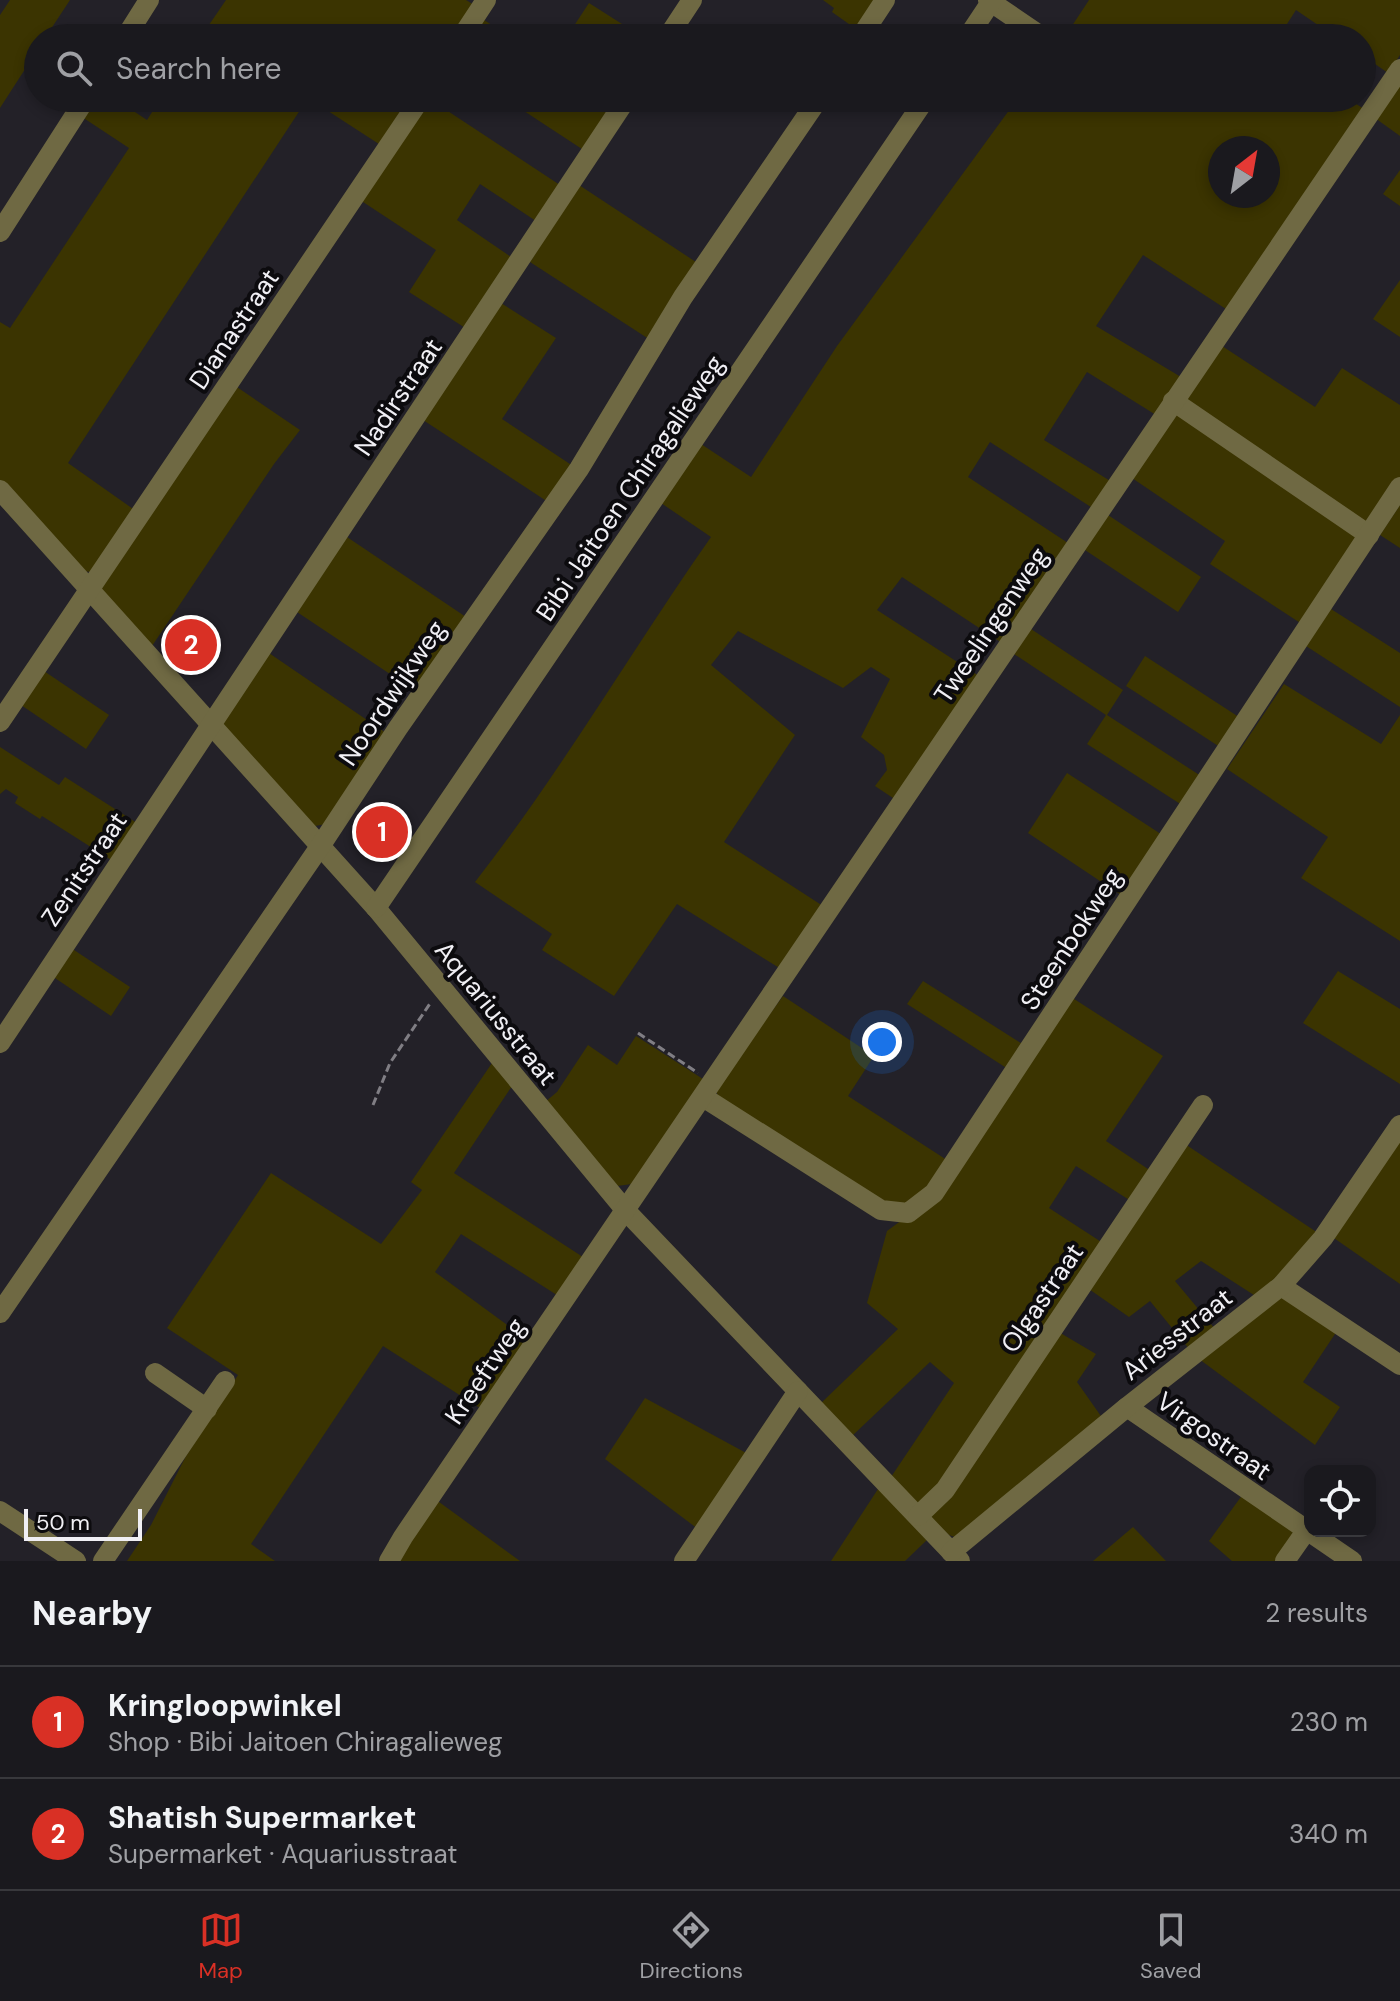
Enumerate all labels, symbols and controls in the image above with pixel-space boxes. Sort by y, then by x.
search box [24,24,1376,112]
icon: search [52,46,96,90]
text: Search here [116,49,282,88]
north arrow [1208,136,1280,208]
street label: Dianastraat [181,262,287,396]
street label: Nadirstraat [346,332,450,462]
street label: Bibi Jaitoen Chiragalieweg [528,348,732,628]
street label: Tweelingenweg [926,540,1056,710]
street label: Noordwijkweg [331,614,453,772]
pin: 2 [165,615,217,675]
pin: 1 [356,802,408,862]
street label: Zenitstraat [33,805,135,933]
street label: Steenbokweg [1012,862,1130,1016]
street label: Aquariusstraat [427,934,565,1092]
your location [862,1022,902,1062]
street label: Olgastraat [993,1237,1091,1359]
street label: Ariesstraat [1115,1280,1239,1388]
street label: Kreeftweg [437,1311,533,1431]
street label: Virgostraat [1150,1384,1278,1488]
map controls [1304,1465,1376,1537]
button: locate [1304,1465,1376,1537]
scale bar [24,1505,142,1541]
text: 50 m [36,1508,90,1537]
text: Nearby [32,1591,152,1636]
text: 2 results [1265,1596,1368,1630]
text: Kringloopwinkel [108,1686,342,1725]
text: 1 [53,1705,63,1739]
text: 230 m [1290,1705,1368,1739]
text: Shop · Bibi Jaitoen Chiragalieweg [108,1725,502,1759]
text: Shatish Supermarket [108,1798,416,1837]
text: 2 [50,1817,66,1851]
text: 340 m [1289,1817,1368,1851]
text: Supermarket · Aquariusstraat [108,1837,457,1871]
tab: Map [198,1908,243,1985]
tab: Directions [640,1908,743,1985]
tab: Saved [1140,1908,1202,1985]

